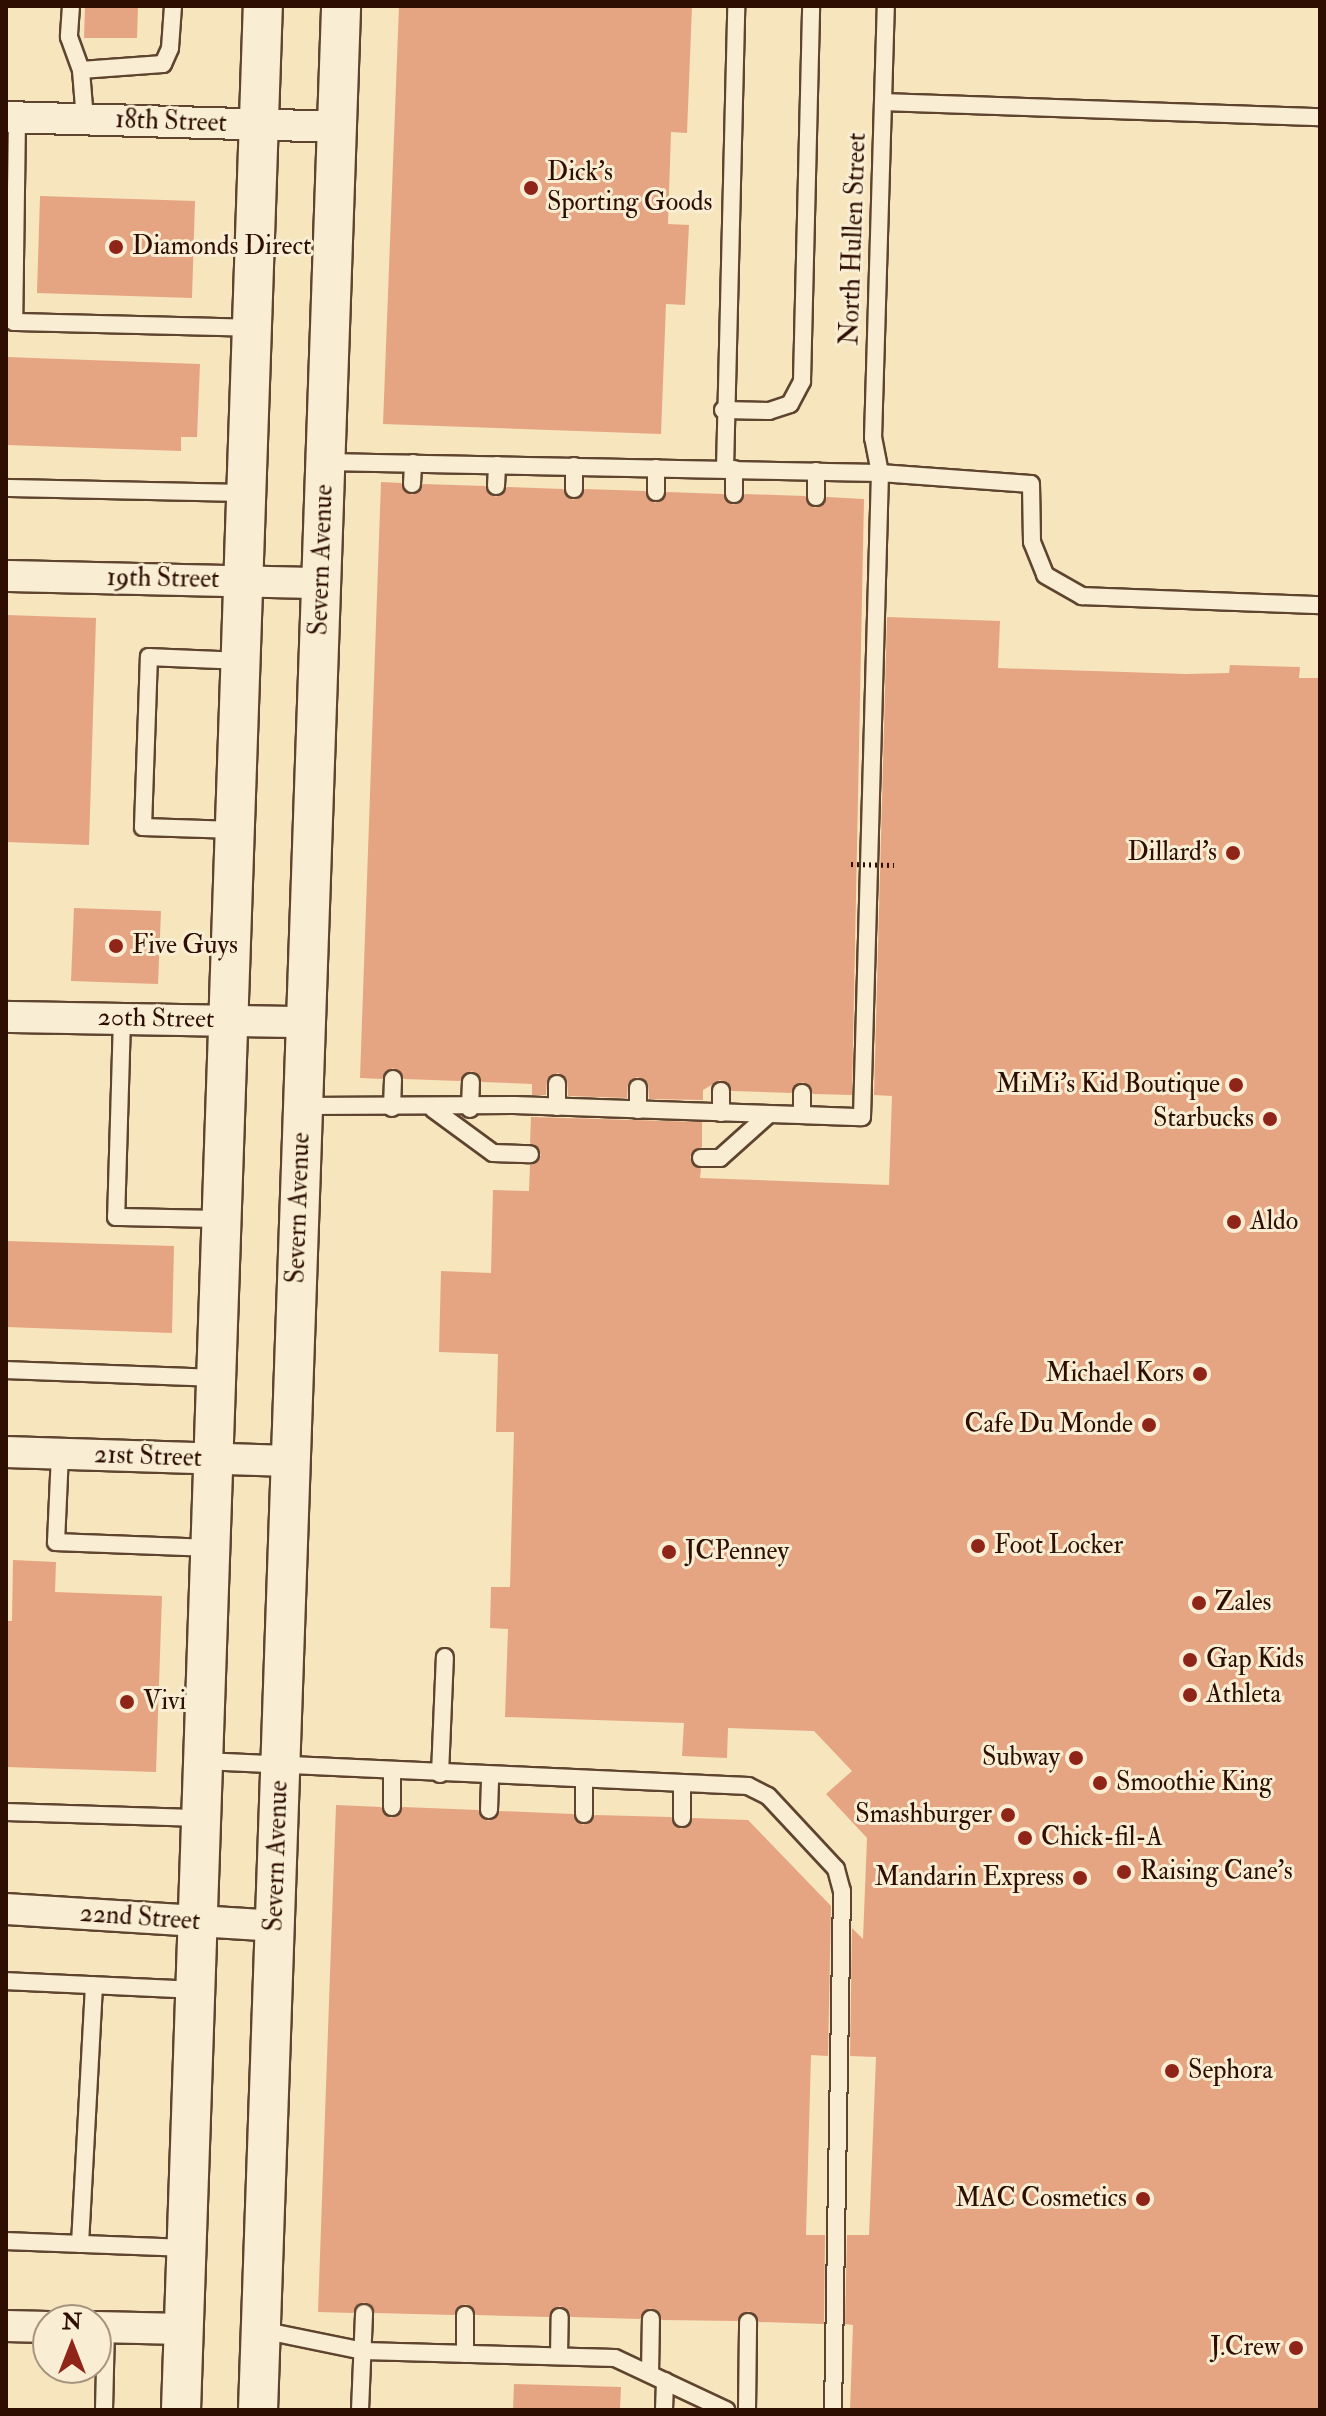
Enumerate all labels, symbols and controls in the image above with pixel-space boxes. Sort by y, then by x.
street label: 18th Street [115,104,227,140]
street label: North Hullen Street [835,132,873,346]
place label: Dick's Sporting Goods [547,157,712,218]
marker: Dick's Sporting Goods [522,179,540,197]
place label: Diamonds Direct [132,231,311,263]
marker: Diamonds Direct [107,238,125,256]
street label: Severn Avenue [304,484,340,636]
street label: 19th Street [106,562,220,596]
place label: Dillard's [1127,837,1217,869]
marker: Dillard's [1224,844,1242,862]
place label: Five Guys [132,930,238,962]
marker: Five Guys [107,937,125,955]
street label: 20th Street [97,1002,215,1036]
place label: MiMi's Kid Boutique [996,1069,1220,1101]
marker: MiMi's Kid Boutique [1227,1076,1245,1094]
place label: Starbucks [1153,1103,1254,1135]
marker: Starbucks [1261,1110,1279,1128]
street label: Severn Avenue [281,1132,317,1284]
place label: Aldo [1250,1206,1298,1238]
marker: Aldo [1225,1213,1243,1231]
place label: Michael Kors [1045,1358,1184,1390]
marker: Michael Kors [1191,1365,1209,1383]
place label: Cafe Du Monde [964,1409,1133,1441]
marker: Cafe Du Monde [1140,1416,1158,1434]
street label: 21st Street [94,1440,202,1474]
place label: Foot Locker [994,1530,1123,1562]
place label: JCPenney [685,1536,789,1568]
marker: Foot Locker [969,1537,987,1555]
marker: JCPenney [660,1543,678,1561]
place label: Zales [1215,1587,1272,1619]
marker: Zales [1190,1594,1208,1612]
place label: Gap Kids [1206,1644,1304,1676]
marker: Gap Kids [1181,1651,1199,1669]
place label: Athleta [1206,1679,1281,1711]
place label: Vivi [143,1686,186,1718]
marker: Athleta [1181,1686,1199,1704]
marker: Vivi [118,1693,136,1711]
place label: Subway [982,1742,1060,1774]
marker: Subway [1067,1749,1085,1767]
place label: Smoothie King [1116,1767,1272,1799]
marker: Smoothie King [1091,1774,1109,1792]
street label: Severn Avenue [259,1780,295,1932]
place label: Smashburger [855,1799,992,1831]
marker: Smashburger [999,1806,1017,1824]
place label: Chick-fil-A [1041,1822,1163,1854]
marker: Chick-fil-A [1016,1829,1034,1847]
place label: Raising Cane's [1140,1856,1293,1888]
place label: Mandarin Express [874,1862,1064,1894]
marker: Raising Cane's [1115,1863,1133,1881]
marker: Mandarin Express [1071,1869,1089,1887]
street label: 22nd Street [79,1898,201,1938]
place label: Sephora [1188,2055,1273,2087]
marker: Sephora [1163,2062,1181,2080]
place label: MAC Cosmetics [955,2183,1127,2215]
marker: MAC Cosmetics [1134,2190,1152,2208]
north arrow [32,2304,112,2384]
text: N [62,2308,82,2336]
place label: J.Crew [1210,2332,1280,2364]
marker: J.Crew [1287,2339,1305,2357]

